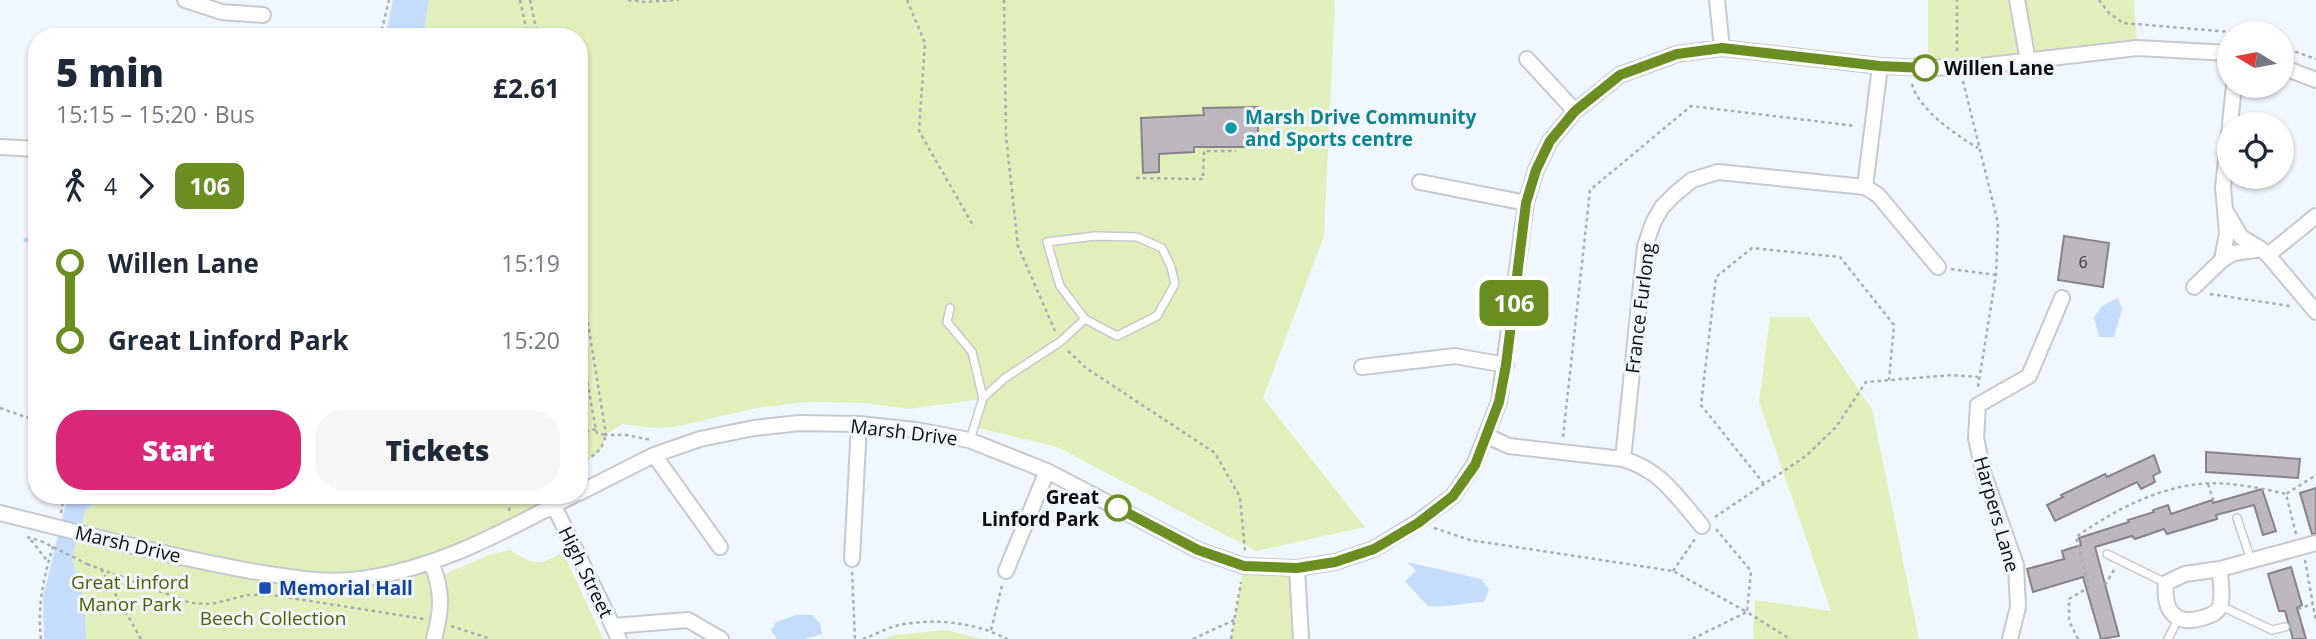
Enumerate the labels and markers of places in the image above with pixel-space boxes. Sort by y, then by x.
marker: Willen Lane [1912,55,1938,81]
place label: Willen Lane [1944,55,2054,81]
place label: Marsh Drive Community and Sports centre [1245,104,1477,152]
marker: Marsh Drive Community and Sports centre [1223,120,1239,136]
place label: Great Linford Park [981,484,1099,532]
marker: Great Linford Park [1105,495,1131,521]
place label: Memorial Hall [279,575,413,601]
marker: Memorial Hall [257,580,273,596]

